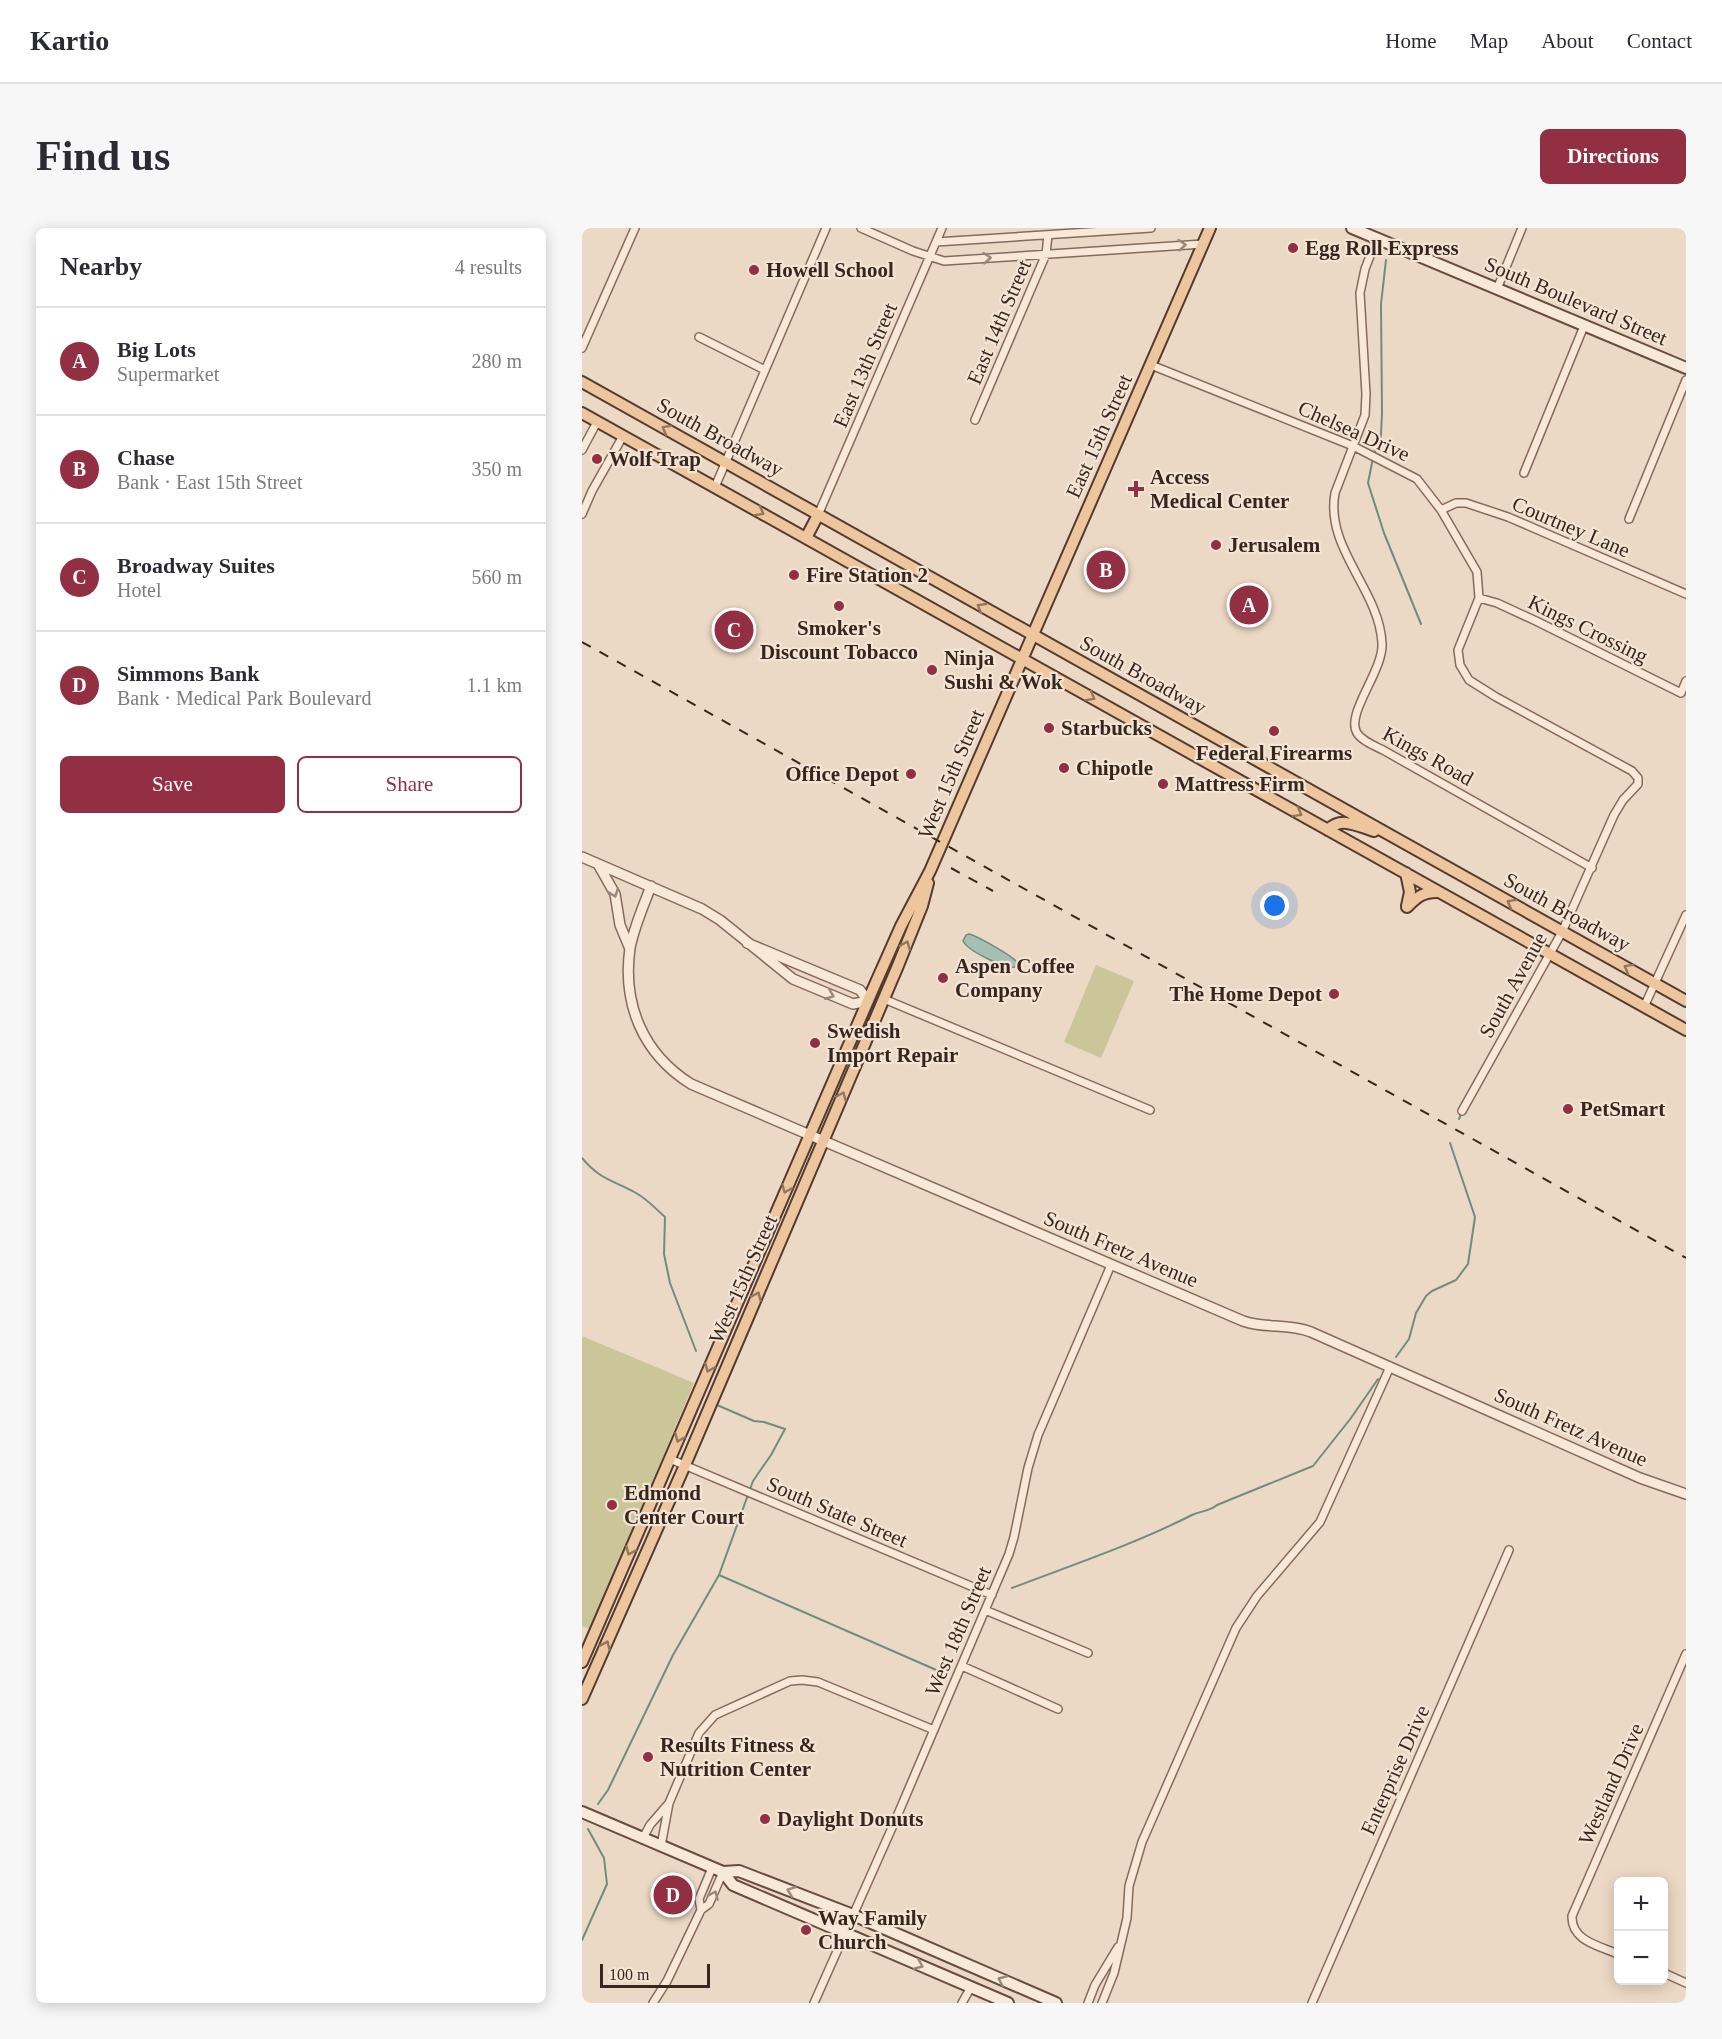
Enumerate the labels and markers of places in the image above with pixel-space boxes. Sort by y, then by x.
place label: Egg Roll Express [1305,236,1459,260]
marker: Egg Roll Express [1286,241,1300,255]
place label: Howell School [766,258,894,282]
marker: Howell School [747,263,761,277]
place label: Wolf Trap [609,447,701,471]
marker: Wolf Trap [590,452,604,466]
place label: Access Medical Center [1150,465,1289,513]
marker: Access Medical Center [1127,480,1145,498]
place label: Jerusalem [1228,533,1321,557]
marker: Jerusalem [1209,538,1223,552]
pin: B [1086,548,1126,592]
place label: Fire Station 2 [806,563,928,587]
marker: Fire Station 2 [787,568,801,582]
pin: A [1230,582,1268,628]
marker: Smoker's Discount Tobacco [832,599,846,613]
pin: C [714,608,754,652]
place label: Smoker's Discount Tobacco [760,616,918,664]
place label: Ninja Sushi & Wok [944,646,1063,694]
marker: Ninja Sushi & Wok [925,663,939,677]
place label: Starbucks [1061,716,1152,740]
marker: Starbucks [1042,721,1056,735]
marker: Federal Firearms [1267,724,1281,738]
place label: Federal Firearms [1196,741,1352,765]
place label: Chipotle [1076,756,1153,780]
marker: Chipotle [1057,761,1071,775]
place label: Office Depot [785,762,899,786]
marker: Office Depot [904,767,918,781]
place label: Mattress Firm [1175,772,1305,796]
marker: Mattress Firm [1156,777,1170,791]
place label: Aspen Coffee Company [955,954,1075,1002]
marker: Aspen Coffee Company [936,971,950,985]
place label: The Home Depot [1169,982,1322,1006]
marker: The Home Depot [1327,987,1341,1001]
place label: Swedish Import Repair [827,1019,958,1067]
marker: Swedish Import Repair [808,1036,822,1050]
place label: PetSmart [1580,1097,1665,1121]
marker: PetSmart [1561,1102,1575,1116]
place label: Edmond Center Court [624,1481,744,1529]
marker: Edmond Center Court [605,1498,619,1512]
place label: Results Fitness & Nutrition Center [660,1733,816,1781]
marker: Results Fitness & Nutrition Center [641,1750,655,1764]
place label: Daylight Donuts [777,1807,923,1831]
marker: Daylight Donuts [758,1812,772,1826]
pin: D [654,1872,692,1918]
place label: Way Family Church [818,1906,928,1954]
marker: Way Family Church [799,1923,813,1937]

